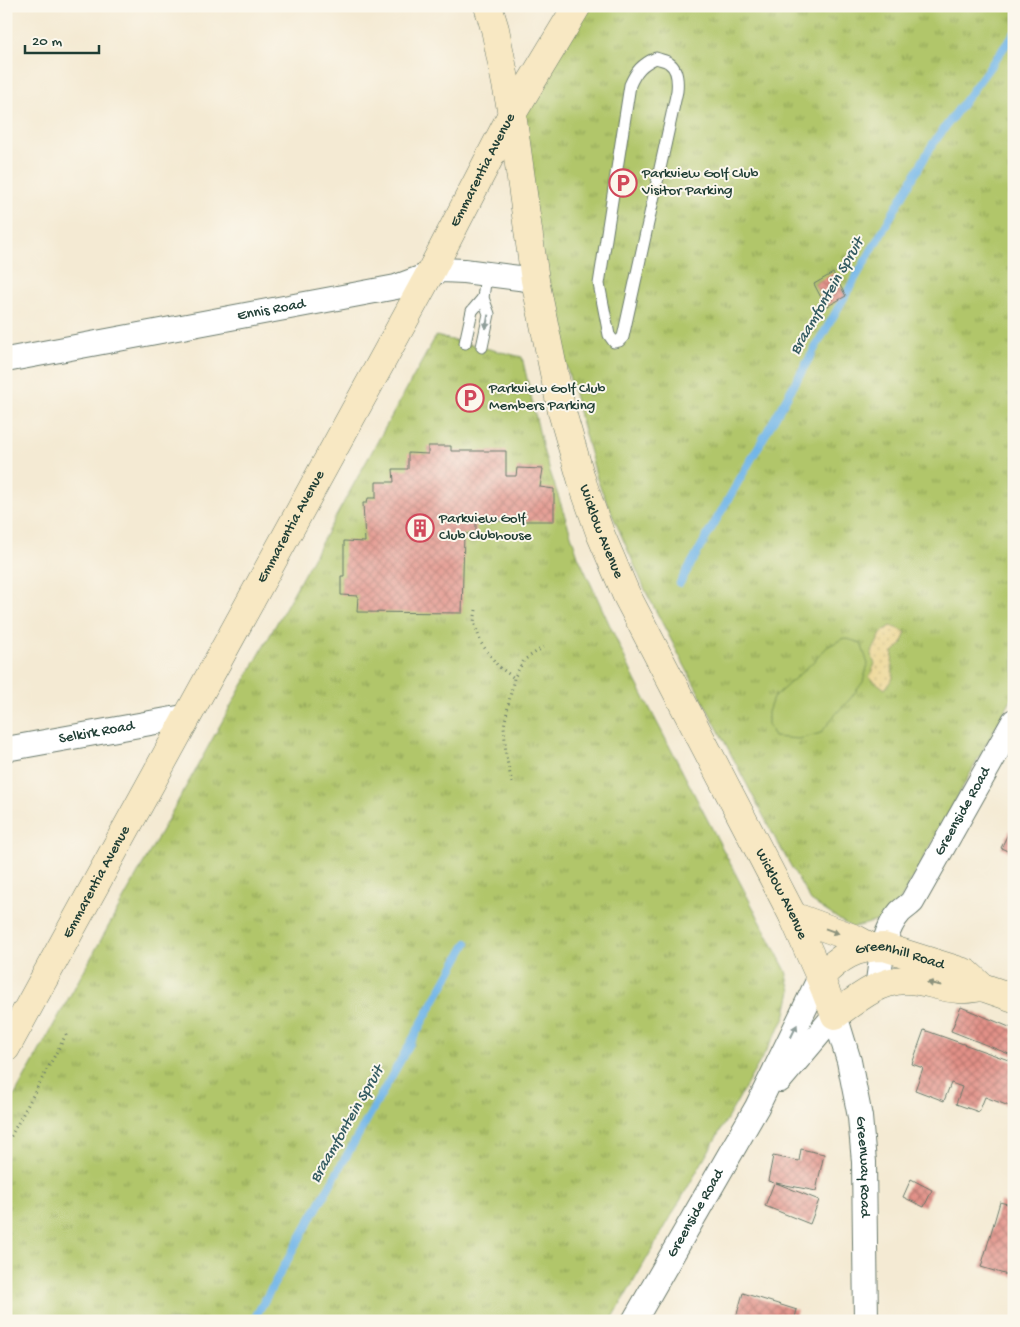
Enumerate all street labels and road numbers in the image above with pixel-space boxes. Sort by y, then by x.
street label: Emmarentia Avenue [446,110,520,230]
street label: Ennis Road [236,295,308,325]
street label: Emmarentia Avenue [253,467,329,586]
street label: Wicklow Avenue [575,482,627,582]
street label: Selkirk Road [57,717,137,748]
street label: Greenside Road [931,763,996,859]
street label: Emmarentia Avenue [59,823,135,942]
street label: Wicklow Avenue [751,846,811,942]
street label: Greenhill Road [853,938,948,975]
street label: Greenway Road [851,1115,874,1219]
street label: Greenside Road [663,1165,729,1261]

